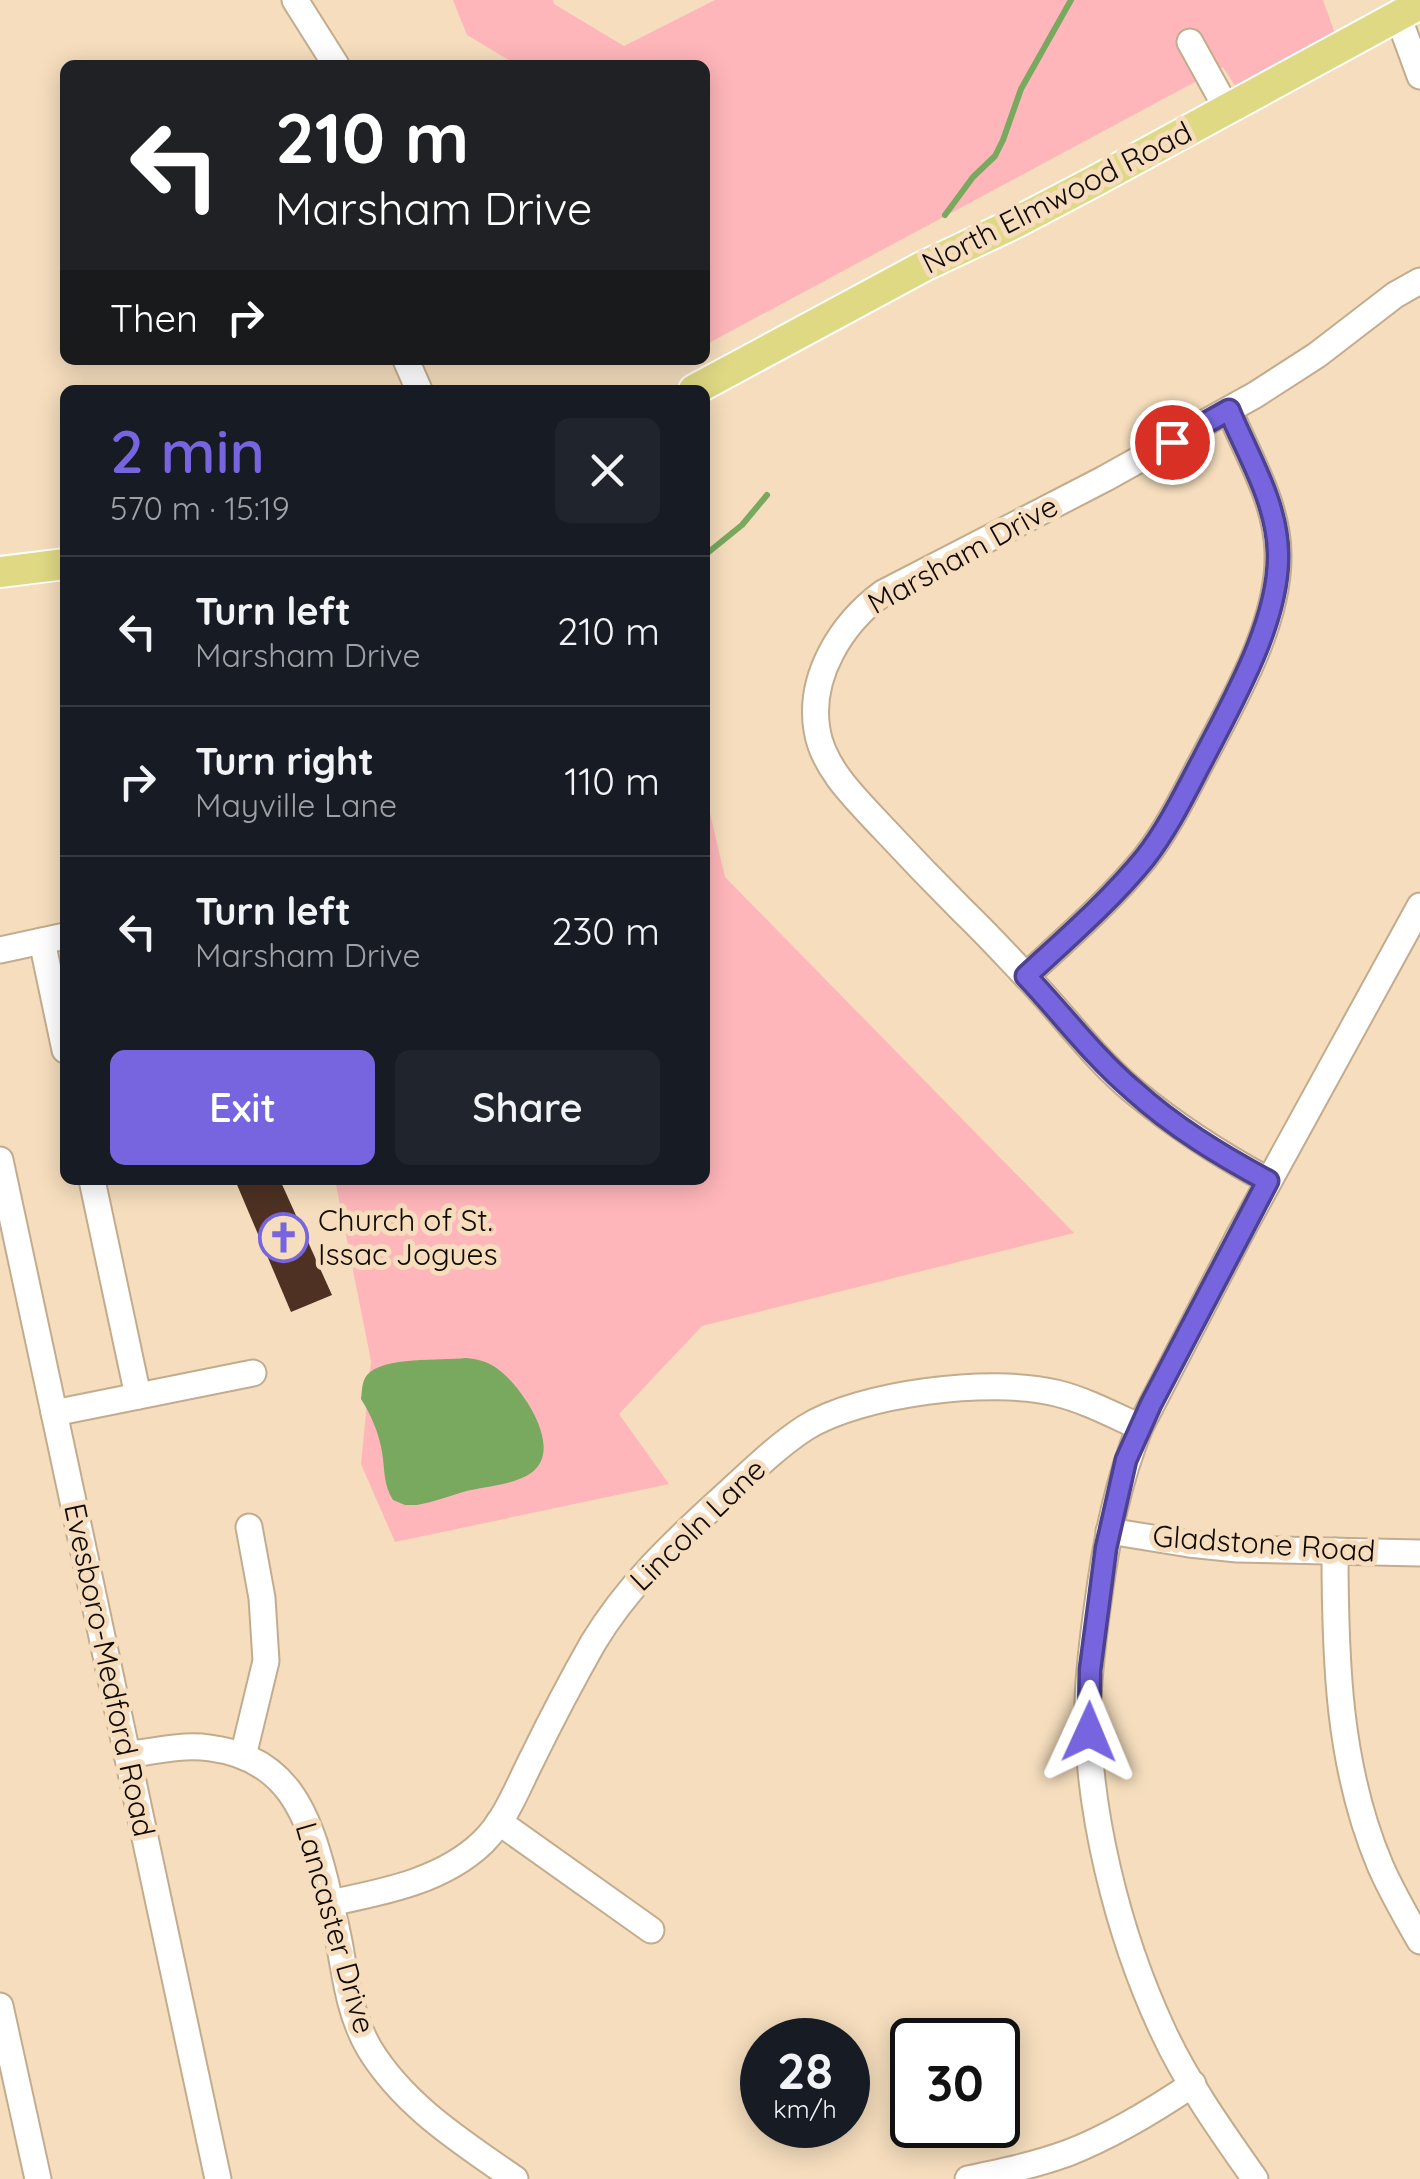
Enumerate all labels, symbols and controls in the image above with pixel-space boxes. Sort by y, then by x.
text: 210 m [275,93,469,181]
icon: left [110,100,240,230]
street label: North Elmwood Road [915,113,1198,282]
text: Marsham Drive [275,180,592,236]
icon: right [218,290,273,345]
text: Then [110,294,198,342]
pin [1130,400,1215,485]
text: 2 min [110,413,265,488]
icon: arrive [1145,415,1200,470]
button: close [555,418,660,523]
street label: Marsham Drive [861,486,1064,622]
text: 570 m · 15:19 [110,488,290,528]
text: Turn left [195,587,351,635]
icon: left [110,604,165,659]
text: 210 m [557,607,660,655]
text: Marsham Drive [195,635,421,675]
text: Turn right [195,737,374,785]
icon: right [110,754,165,809]
text: 110 m [564,757,660,805]
text: Mayville Lane [195,785,397,825]
text: Turn left [195,887,351,935]
icon: left [110,904,165,959]
text: 230 m [551,907,660,955]
text: Marsham Drive [195,935,421,975]
button: Exit [110,1050,375,1165]
button: Share [395,1050,660,1165]
place label: Church of St. Issac Jogues [318,1201,498,1273]
church icon: Church of St. Issac Jogues [257,1212,309,1264]
street label: Lincoln Lane [621,1450,773,1598]
street label: Evesboro-Medford Road [56,1500,164,1840]
street label: Gladstone Road [1151,1516,1377,1570]
position arrow [1037,1680,1141,1784]
street label: Lancaster Drive [288,1818,384,2038]
speed limit sign: 30 [890,2018,1020,2148]
text: 28 [777,2039,833,2102]
text: km/h [773,2093,837,2124]

